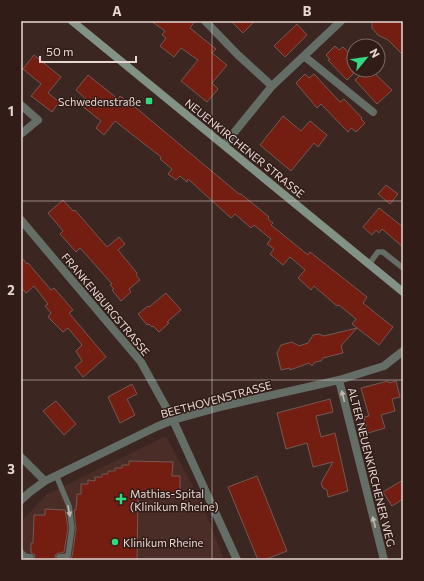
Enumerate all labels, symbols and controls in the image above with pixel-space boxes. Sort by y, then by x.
text: A [112,3,122,19]
text: B [303,3,312,19]
scale bar [40,38,136,64]
north arrow [346,38,386,78]
text: 50 m [46,44,74,58]
text: N [367,46,383,60]
place label: Schwedenstraße [58,95,141,108]
marker: Schwedenstraße [144,96,154,106]
street label: NEUENKIRCHENER STRASSE [183,96,307,200]
text: 1 [8,103,14,119]
street label: FRANKENBURGSTRASSE [59,250,153,358]
text: 2 [7,282,15,298]
street label: BEETHOVENSTRASSE [159,378,273,420]
street label: ALTER NEUENKIRCHENER WEG [346,386,398,548]
one-way arrow [340,390,346,402]
text: 3 [7,461,15,477]
place label: Mathias-Spital (Klinikum Rheine) [130,487,218,513]
marker: Mathias-Spital (Klinikum Rheine) [115,493,127,505]
one-way arrow [66,505,72,518]
one-way arrow [371,516,377,528]
place label: Klinikum Rheine [123,536,204,549]
marker: Klinikum Rheine [110,537,120,547]

